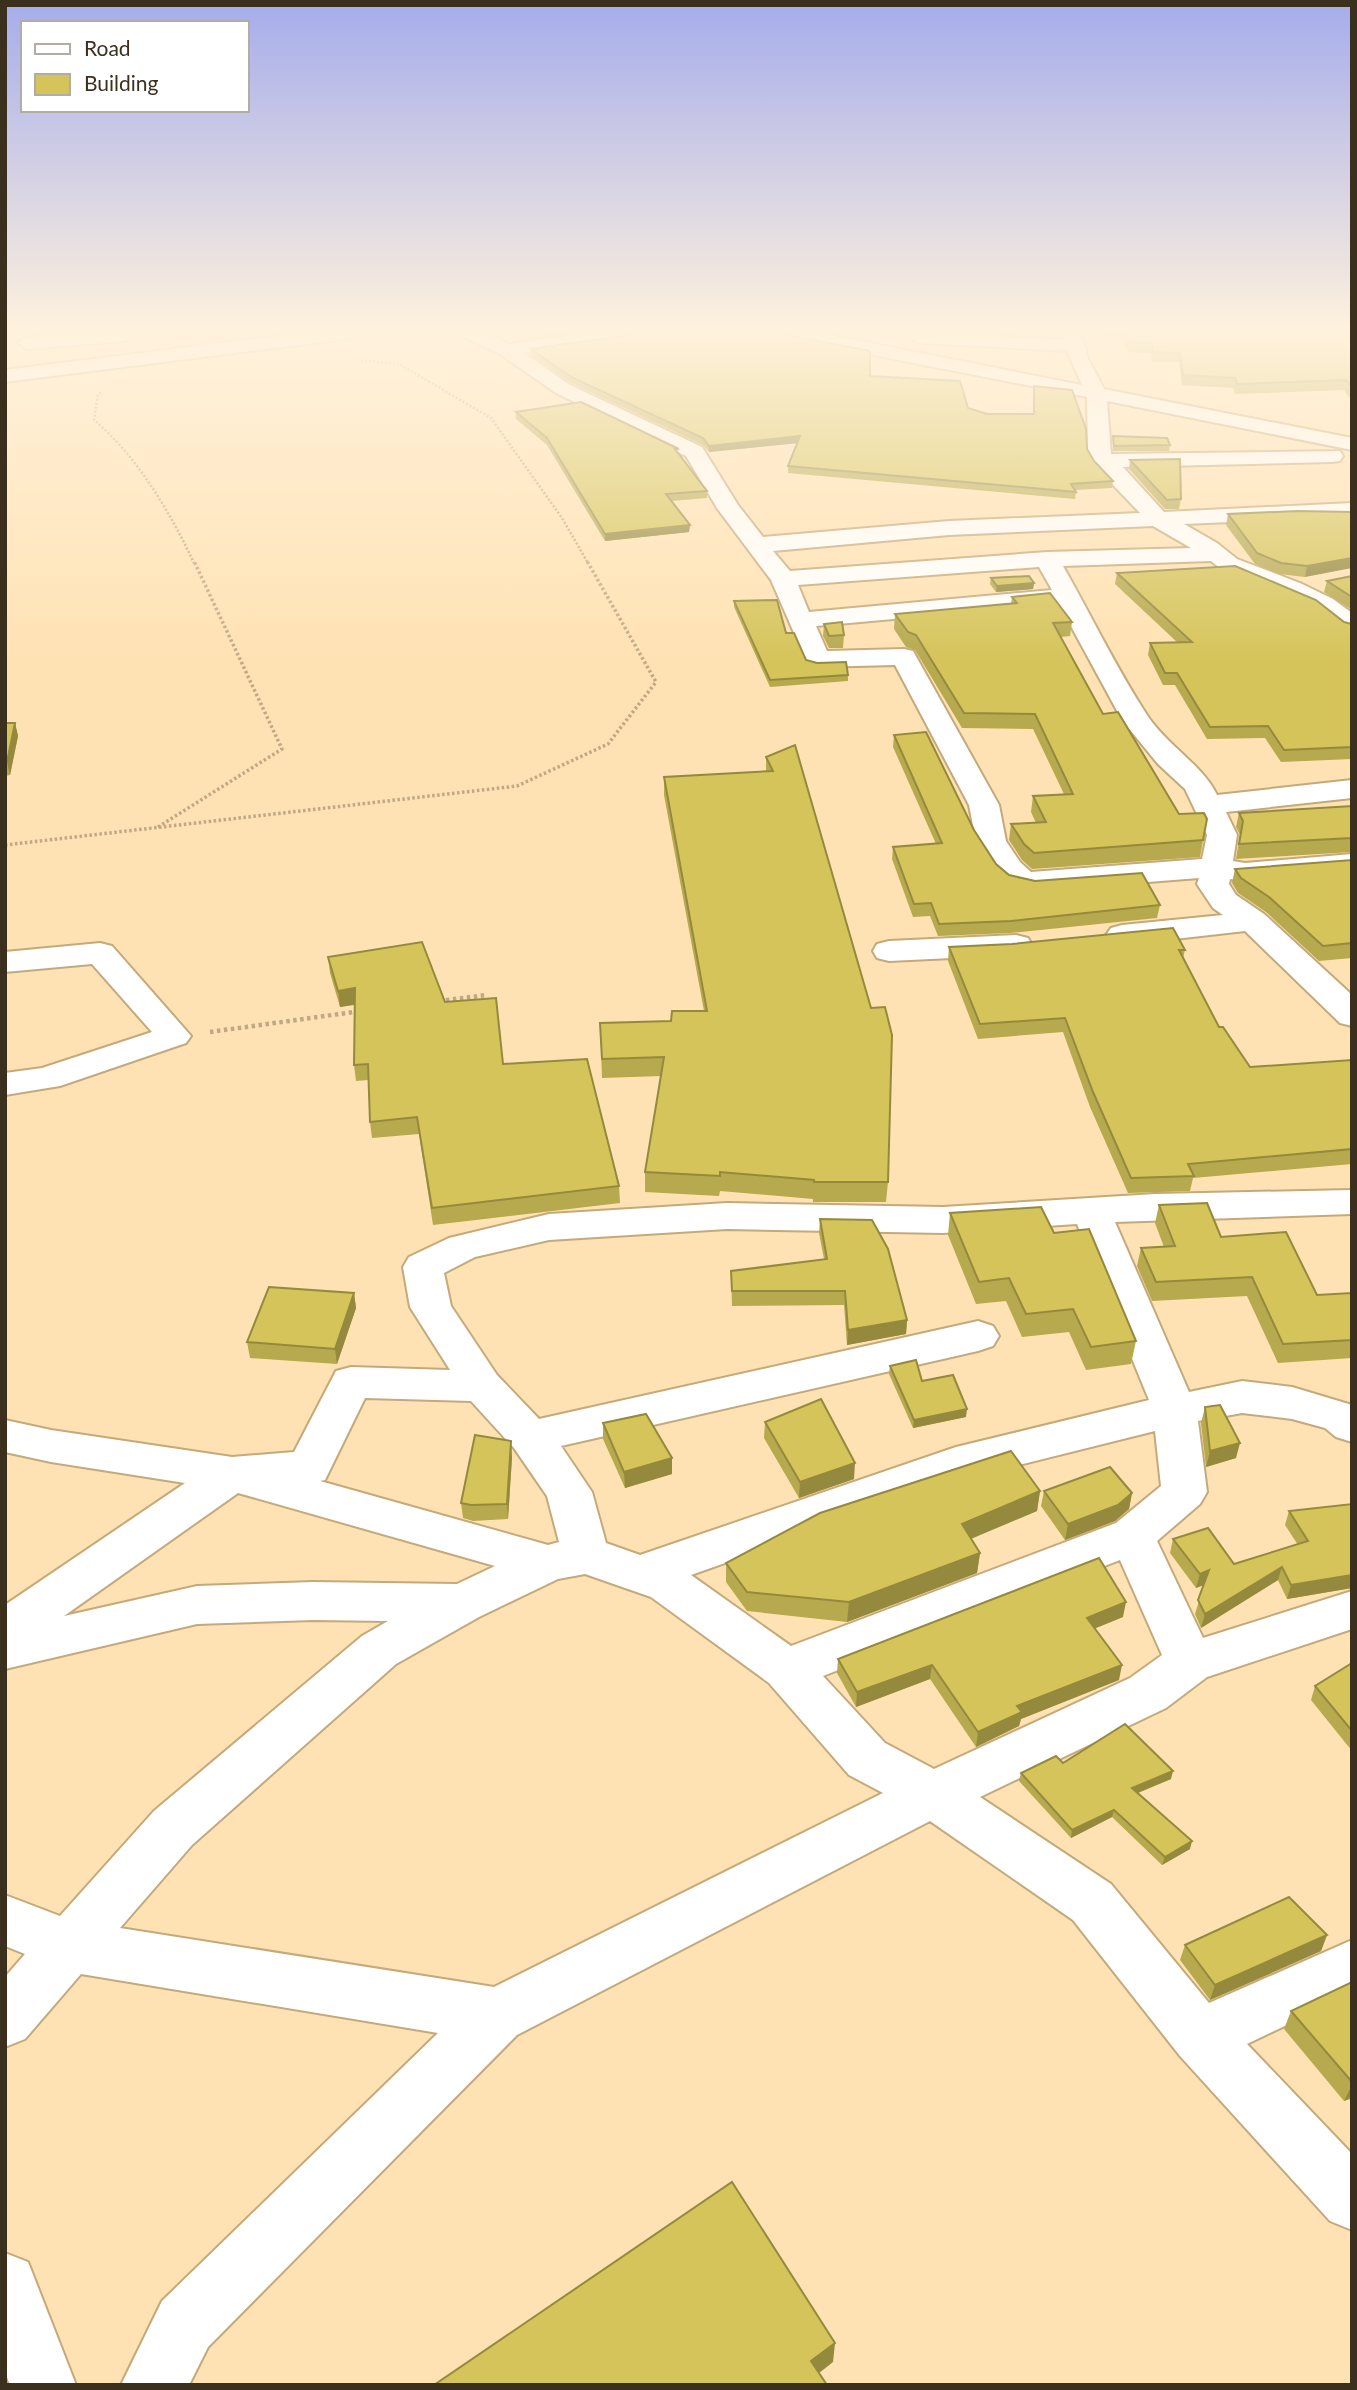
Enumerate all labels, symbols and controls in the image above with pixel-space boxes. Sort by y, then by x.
legend [21,21,248,112]
text: Road [84,35,131,60]
text: Building [84,70,159,95]

